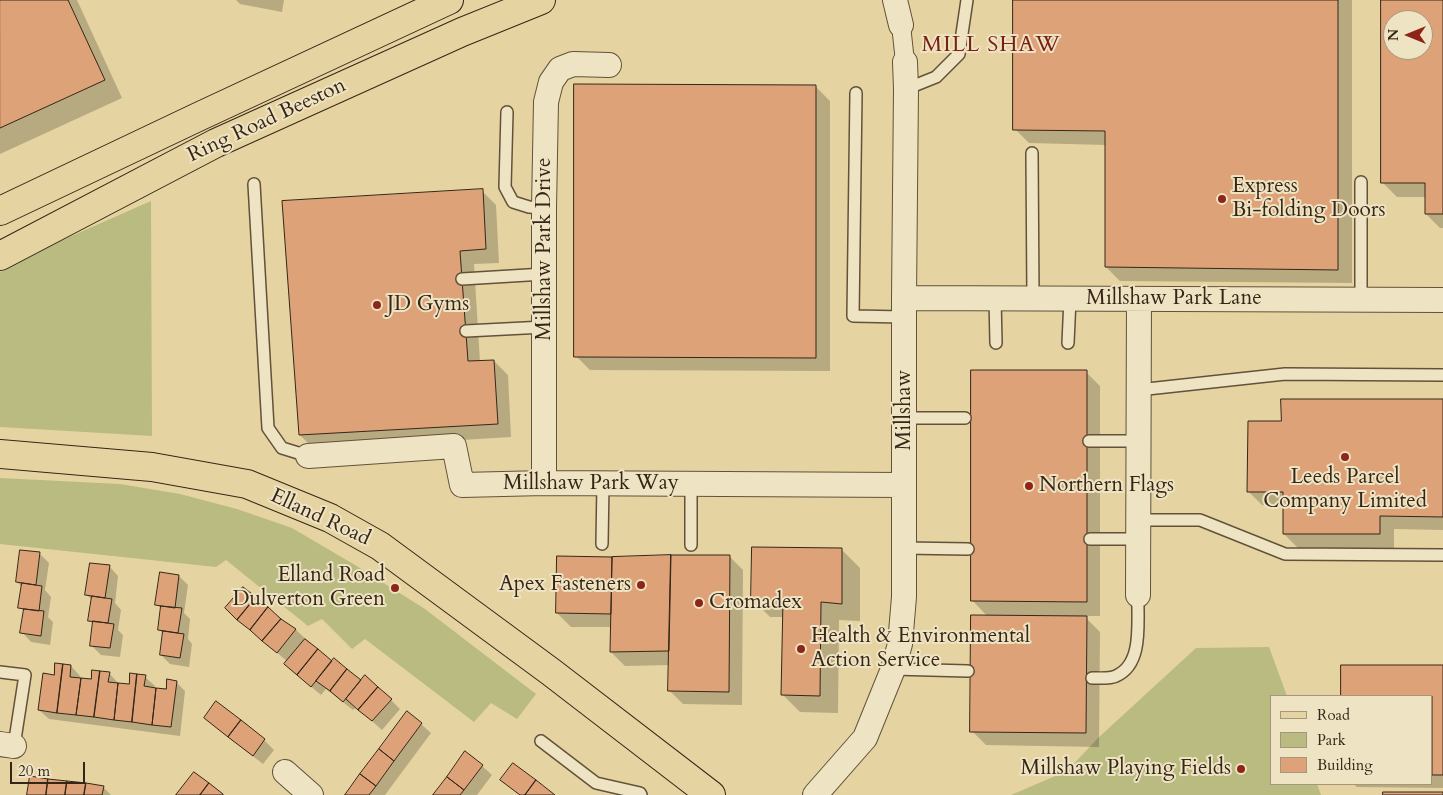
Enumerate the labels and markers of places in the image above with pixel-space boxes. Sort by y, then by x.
place label: Express Bi-folding Doors [1232,174,1386,224]
marker: Express Bi-folding Doors [1216,193,1228,205]
place label: JD Gyms [387,292,469,318]
marker: JD Gyms [371,299,383,311]
marker: Leeds Parcel Company Limited [1339,451,1351,463]
place label: Leeds Parcel Company Limited [1263,465,1427,515]
place label: Northern Flags [1039,473,1174,499]
marker: Northern Flags [1023,480,1035,492]
place label: Elland Road Dulverton Green [232,563,385,613]
place label: Apex Fasteners [499,572,631,598]
marker: Apex Fasteners [635,579,647,591]
marker: Elland Road Dulverton Green [389,582,401,594]
place label: Cromadex [709,590,802,616]
marker: Cromadex [693,597,705,609]
place label: Health & Environmental Action Service [811,624,1030,674]
marker: Health & Environmental Action Service [795,643,807,655]
place label: Millshaw Playing Fields [1020,756,1231,782]
marker: Millshaw Playing Fields [1235,763,1247,775]

